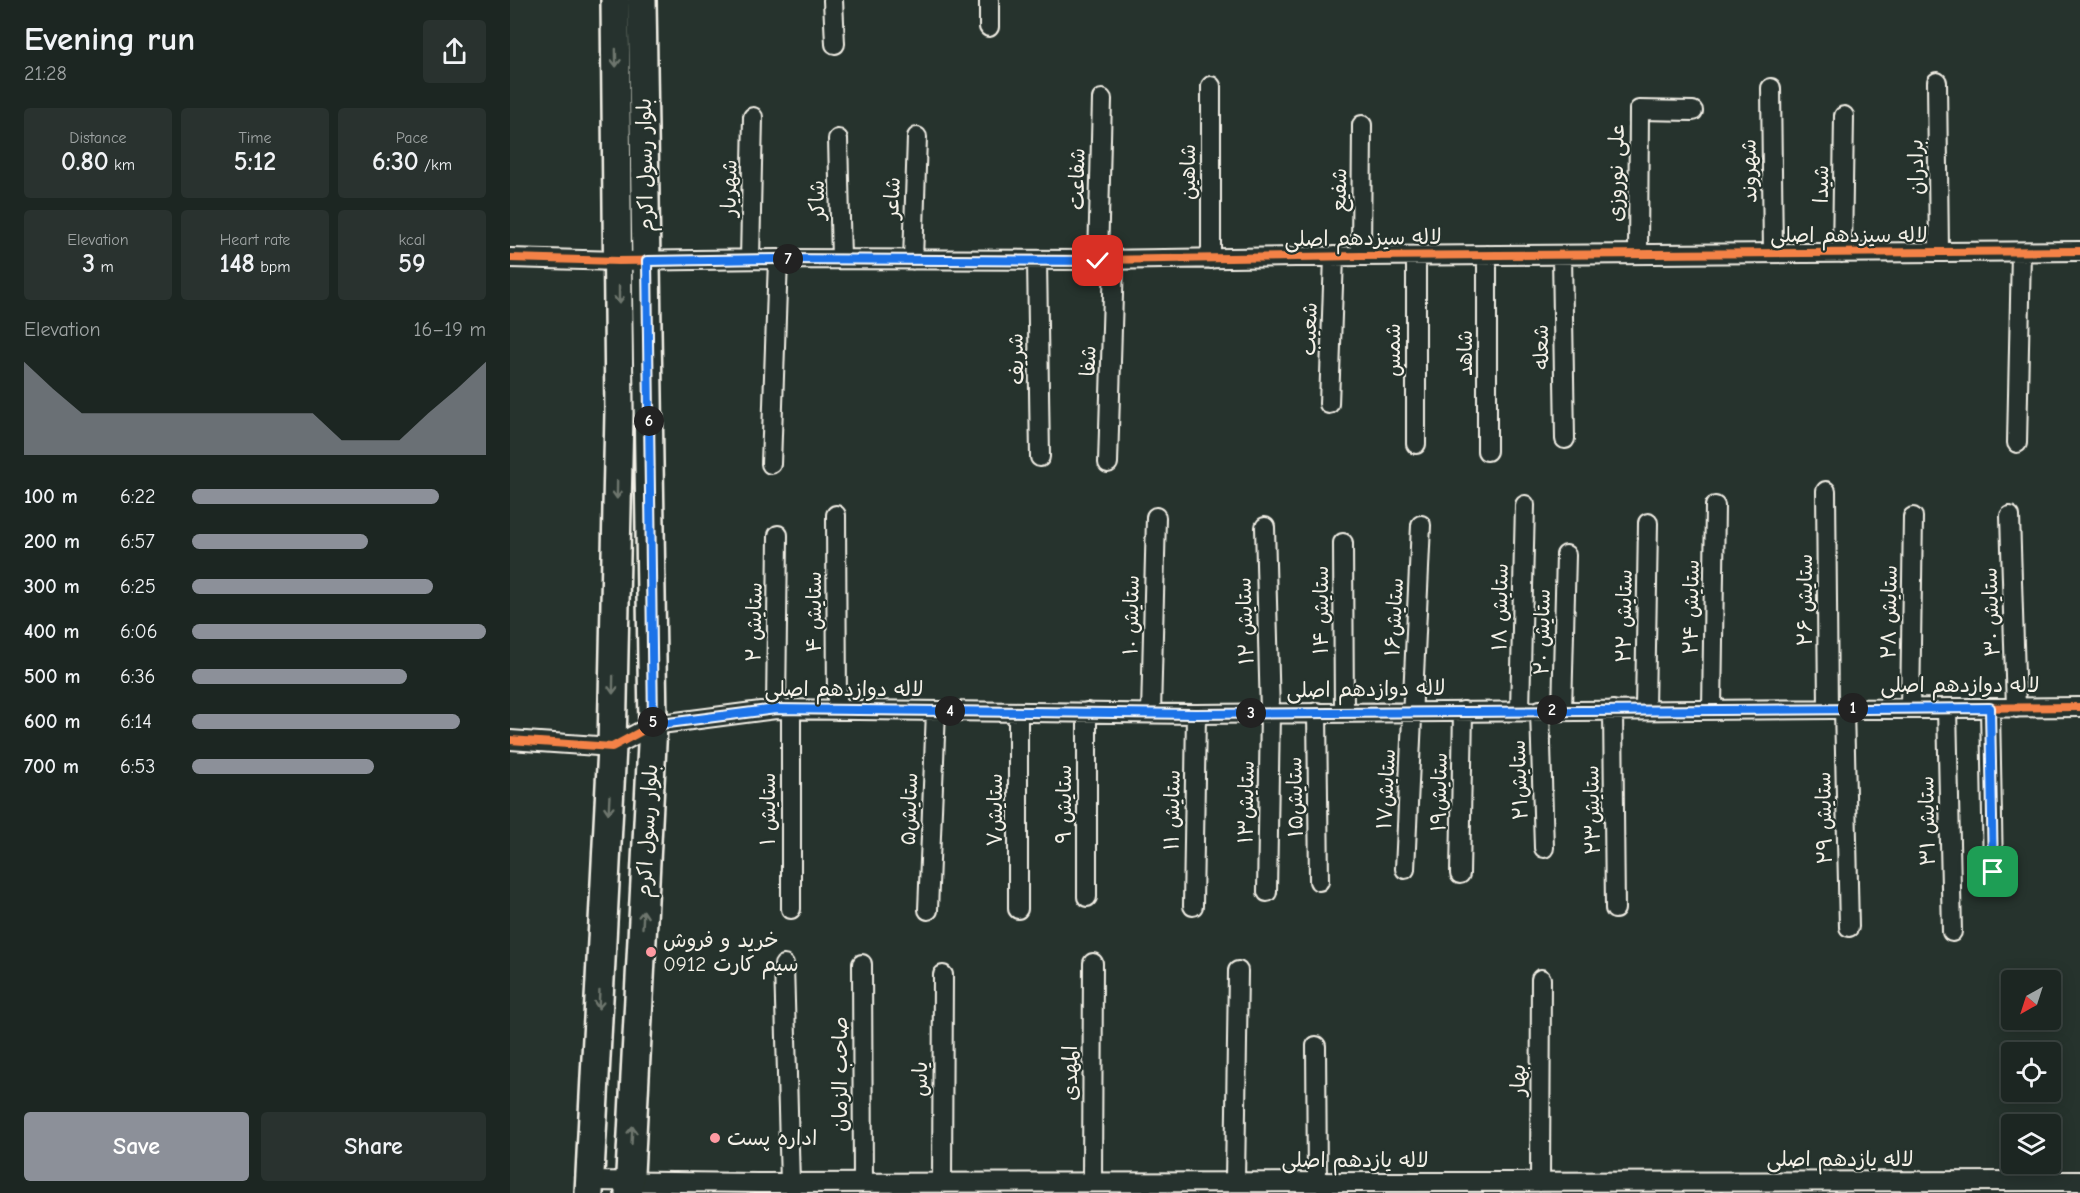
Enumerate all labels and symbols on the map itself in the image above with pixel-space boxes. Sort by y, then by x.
one-way arrow [610,48,621,68]
street label: بلوار رسول اکرم [632,98,662,232]
street label: علی نوروزی [1603,124,1631,222]
street label: شهروند [1736,139,1762,203]
street label: برادران [1904,139,1929,195]
street label: شاهین [1176,144,1200,200]
street label: شفاعت [1064,148,1090,210]
street label: شهریار [716,159,741,219]
street label: شیدا [1809,165,1833,203]
street label: شفیع [1327,168,1354,212]
street label: شاعر [879,177,905,221]
street label: شاکر [805,180,829,222]
street label: لاله سیزدهم اصلی [1770,223,1928,251]
street label: لاله سیزدهم اصلی [1284,225,1442,255]
pin [1072,235,1123,286]
pin: 7 [773,244,803,274]
one-way arrow [613,285,625,305]
street label: شعیب [1296,302,1323,356]
street label: شمس [1381,323,1405,377]
street label: شعله [1529,324,1553,370]
street label: شاهد [1453,330,1477,376]
street label: شریف [1004,333,1028,385]
street label: شفا [1075,345,1101,377]
pin: 6 [634,406,664,436]
one-way arrow [612,480,623,500]
street label: ستایش ۲۶ [1793,554,1817,646]
street label: ستایش ۲۴ [1678,559,1704,655]
street label: ستایش ۱۸ [1487,563,1513,651]
street label: ستایش ۲۸ [1876,565,1902,659]
street label: ستایش ۱۴ [1309,566,1333,654]
street label: ستایش ۳۰ [1977,567,2005,657]
street label: ستایش ۲۲ [1611,569,1637,663]
street label: ستایش ۴ [802,571,826,653]
street label: ستایش ۱۰ [1118,575,1144,655]
street label: ستایش ۱۲ [1231,577,1259,665]
street label: ستایش۱۶ [1380,577,1408,657]
street label: ستایش ۲ [741,582,767,662]
street label: ستایش ۲۰ [1529,589,1555,675]
street label: لاله دوازدهم اصلی [1880,673,2040,701]
one-way arrow [607,675,619,695]
street label: لاله دوازدهم اصلی [1286,676,1446,706]
street label: لاله دوازدهم اصلی [764,677,924,705]
pin: 1 [1838,693,1868,723]
pin: 2 [1537,695,1567,725]
pin: 4 [935,696,965,726]
pin: 3 [1236,698,1266,728]
pin: 5 [638,707,668,737]
street label: ستایش۲۱ [1506,739,1532,821]
street label: ستایش۱۷ [1372,748,1400,830]
street label: ستایش۱۹ [1426,752,1452,832]
street label: ستایش۱۵ [1282,756,1308,838]
street label: ستایش۱۳ [1233,760,1259,844]
street label: بلوار رسول اکرم [632,763,666,899]
street label: ستایش ۹ [1052,765,1076,843]
street label: ستایش۲۳ [1579,765,1605,855]
street label: ستایش ۱۱ [1159,769,1185,851]
street label: ستایش ۲۹ [1811,771,1837,865]
street label: ستایش ۱ [756,772,780,846]
street label: ستایش۵ [896,772,922,846]
street label: ستایش۷ [983,773,1007,847]
street label: ستایش ۳۱ [1914,776,1940,866]
one-way arrow [603,795,614,814]
pin [1967,846,2018,897]
one-way arrow [637,909,648,929]
place label: خرید و فروش سیم کارت 0912 [663,928,799,980]
marker: خرید و فروش سیم کارت 0912 [644,945,658,959]
north arrow [2001,970,2061,1030]
one-way arrow [593,989,604,1009]
street label: صاحب الزمان [828,1016,853,1132]
street label: المهدی [1058,1045,1082,1101]
street label: یاس [908,1061,932,1097]
street label: بهار [1506,1064,1531,1098]
one-way arrow [626,1125,637,1145]
place label: اداره پست [727,1126,817,1151]
marker: اداره پست [708,1131,722,1145]
street label: لاله یازدهم اصلی [1766,1147,1914,1175]
street label: لاله یازدهم اصلی [1281,1148,1429,1176]

